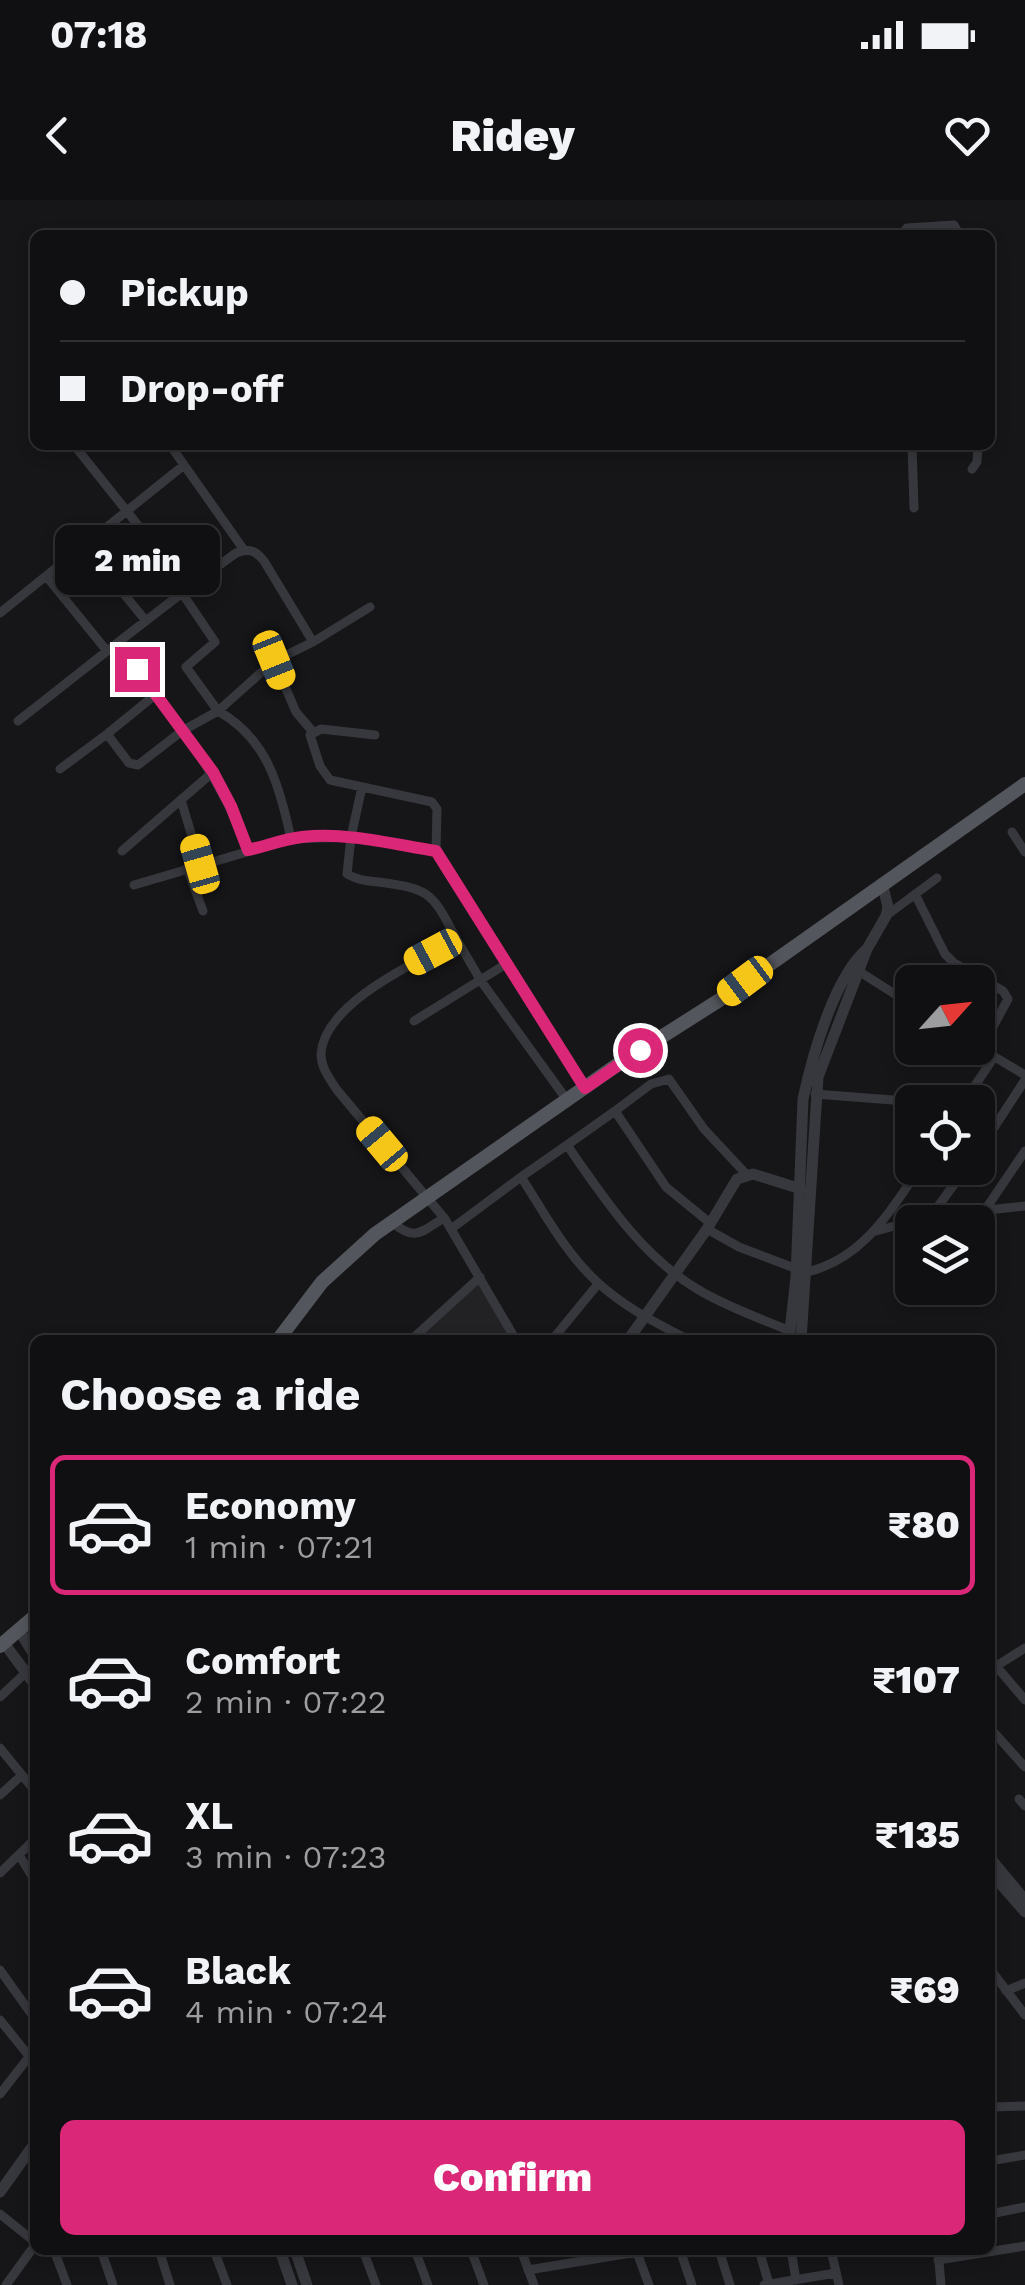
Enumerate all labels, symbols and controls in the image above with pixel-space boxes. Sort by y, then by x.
text: 07:18 [50,13,148,57]
icon: back [30,108,85,163]
icon: heart [940,108,995,163]
text: Ridey [450,109,575,162]
text: Pickup [120,271,249,315]
text: Drop-off [120,367,284,411]
callout: 2 min [54,524,220,594]
text: 2 min [94,541,181,579]
car [249,627,299,693]
route end [115,647,160,692]
car [177,831,223,897]
car [399,925,467,979]
car [712,951,778,1011]
north arrow [895,965,995,1065]
map controls [895,965,995,1305]
route start [618,1028,663,1073]
button: locate [895,1085,995,1185]
car [351,1111,413,1177]
button: layers [895,1205,995,1305]
text: Choose a ride [60,1368,360,1421]
icon: car [65,1480,155,1570]
text: Economy [185,1484,356,1528]
text: ₹80 [888,1503,960,1547]
text: 1 min · 07:21 [185,1528,374,1566]
icon: car [65,1635,155,1725]
text: Comfort [185,1639,340,1683]
text: ₹107 [872,1658,960,1702]
text: 2 min · 07:22 [185,1683,386,1721]
icon: car [65,1790,155,1880]
text: XL [185,1794,233,1838]
text: ₹135 [875,1813,960,1857]
text: 3 min · 07:23 [185,1838,386,1876]
icon: car [65,1945,155,2035]
text: Black [185,1949,291,1993]
text: ₹69 [890,1968,960,2012]
text: 4 min · 07:24 [185,1993,387,2031]
button: Confirm [60,2120,965,2235]

